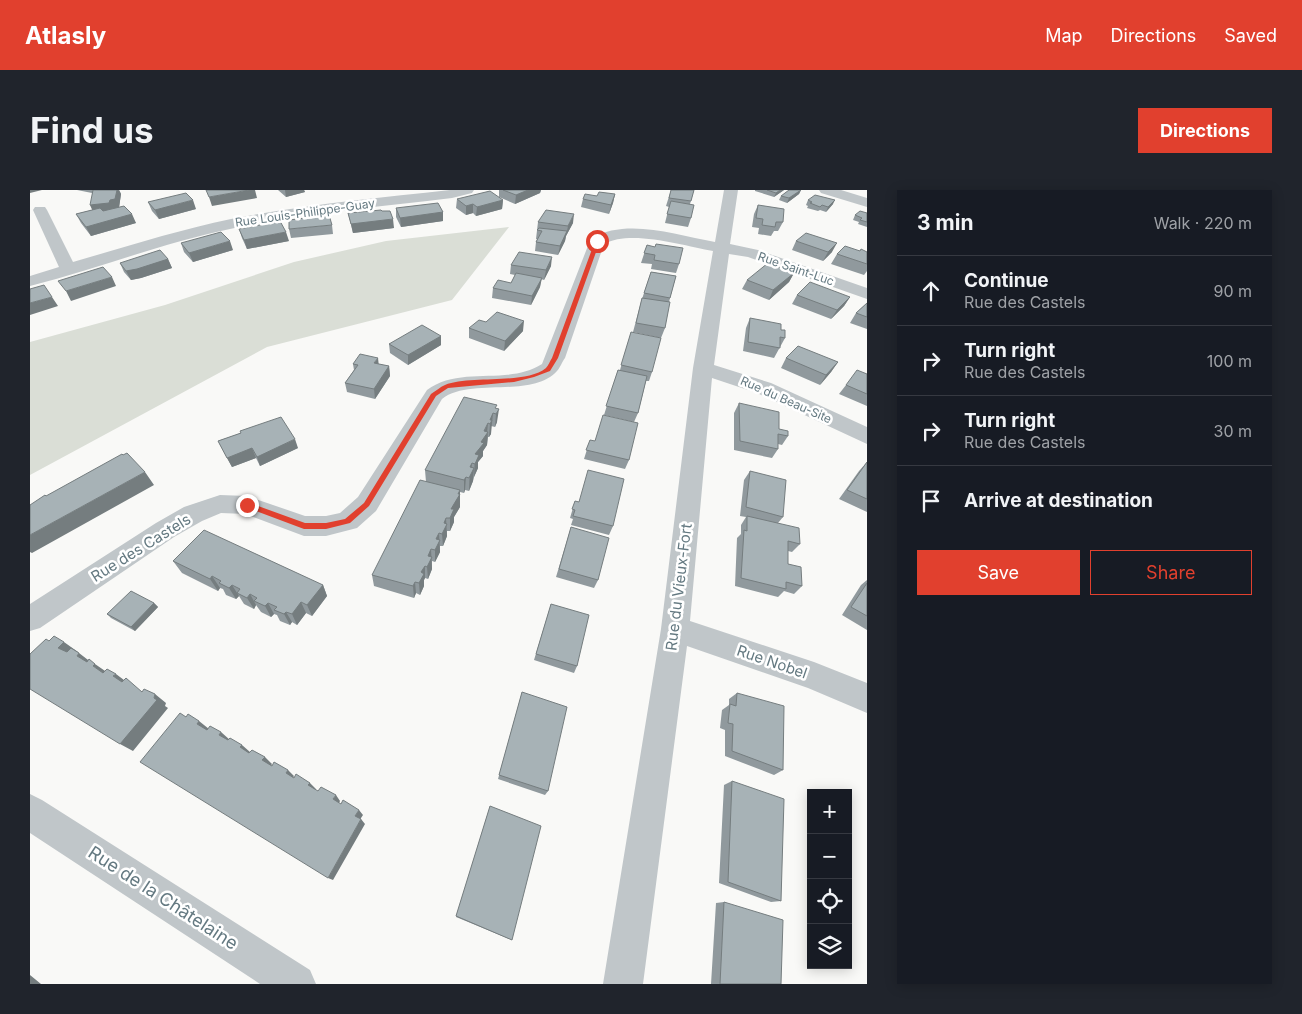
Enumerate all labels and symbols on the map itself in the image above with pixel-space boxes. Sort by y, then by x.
street label: Rue Louis-Philippe-Guay [234,195,376,230]
route start [586,230,609,253]
street label: Rue Saint-Luc [756,248,836,289]
street label: Rue du Beau-Site [738,373,834,426]
route end [236,494,259,517]
street label: Rue des Castels [87,509,194,586]
street label: Rue du Vieux-Fort [661,522,696,652]
street label: Rue Nobel [734,641,810,682]
street label: Rue de la Châtelaine [85,841,242,954]

